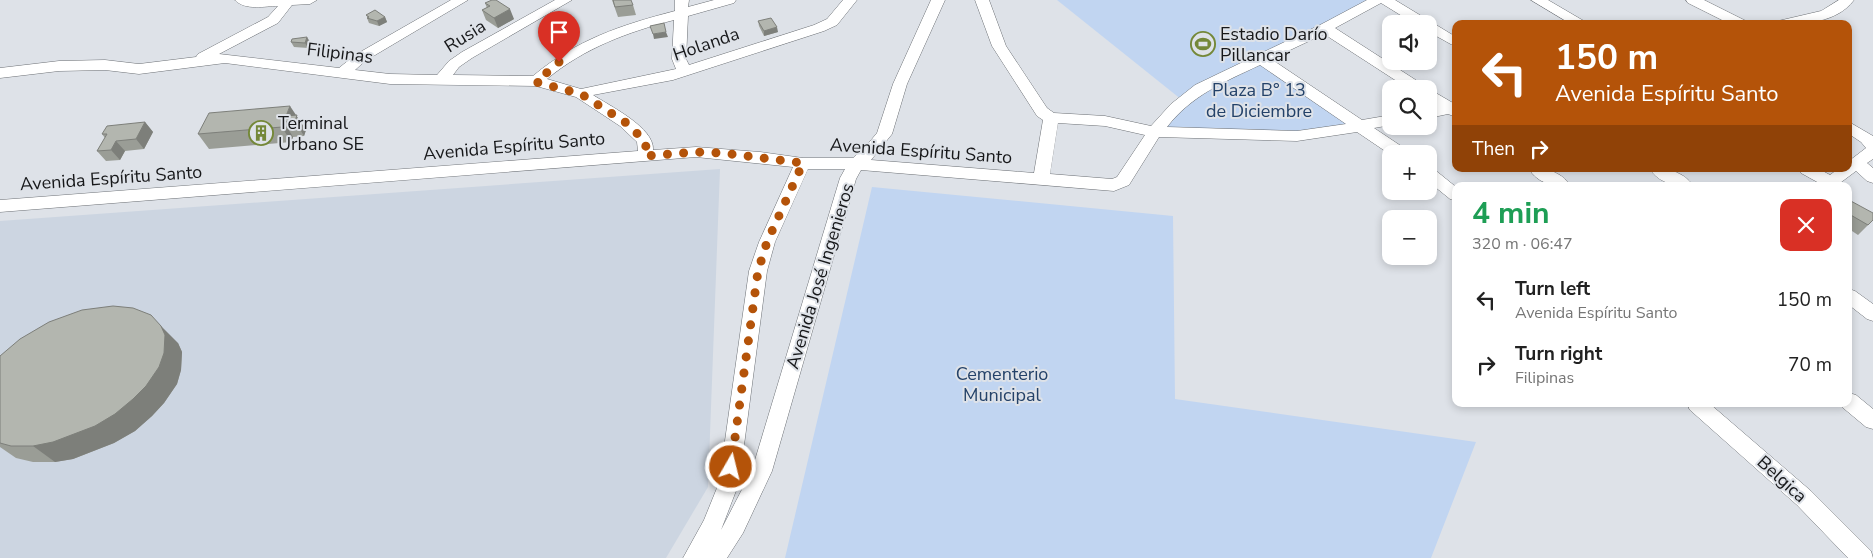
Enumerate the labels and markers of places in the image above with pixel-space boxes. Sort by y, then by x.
pin [538,11,580,62]
place label: Estadio Darío Pillancar [1220,22,1328,67]
sports icon: Estadio Darío Pillancar [1190,31,1216,57]
place label: Terminal Urbano SE [278,111,364,156]
building icon: Terminal Urbano SE [248,120,274,146]

